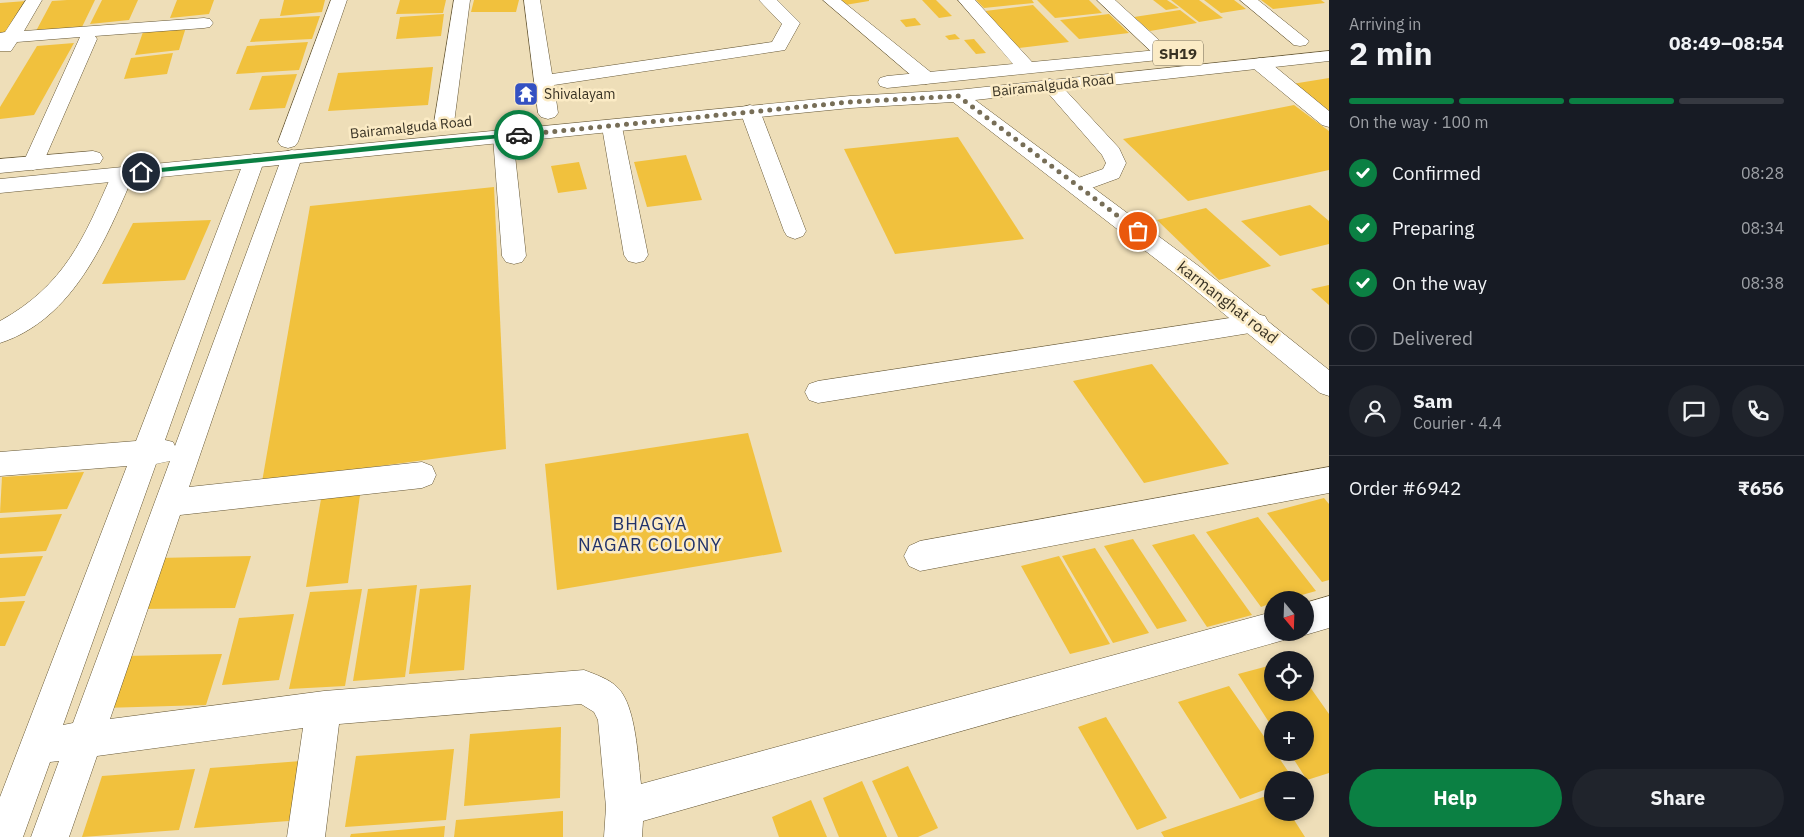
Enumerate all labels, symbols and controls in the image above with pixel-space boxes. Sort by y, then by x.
text: Arriving in [1349,14,1421,34]
text: 08:49–08:54 [1669,31,1784,55]
text: 2 min [1349,32,1433,74]
road number: SH19 [1153,40,1203,66]
street label: Bairamalguda Road [991,70,1115,100]
temple icon: Shivalayam [513,81,539,107]
place label: Shivalayam [544,85,616,103]
courier [494,110,544,160]
street label: Bairamalguda Road [349,112,473,142]
text: On the way · 100 m [1349,112,1488,132]
icon: car [505,121,533,149]
pin [120,151,162,193]
icon: home [127,158,155,186]
icon: check [1349,159,1377,187]
text: Confirmed [1392,161,1481,185]
text: 08:28 [1741,163,1784,183]
pin [1117,210,1159,252]
icon: check [1349,214,1377,242]
text: Preparing [1392,216,1474,240]
icon: bag [1124,217,1152,245]
text: 08:34 [1741,218,1784,238]
street label: karmanghat road [1174,256,1282,348]
icon: check [1349,269,1377,297]
text: On the way [1392,271,1487,295]
text: 08:38 [1741,273,1784,293]
text: Delivered [1392,326,1473,350]
button: person [1349,385,1401,437]
button: chat [1668,385,1720,437]
button: phone [1732,385,1784,437]
text: Sam [1413,389,1453,413]
text: Courier · 4.4 [1413,413,1502,433]
text: Order #6942 [1349,476,1461,500]
text: ₹656 [1738,476,1784,500]
district label: BHAGYA NAGAR COLONY [578,512,722,556]
north arrow [1264,591,1314,641]
map controls [1264,591,1314,821]
button: locate [1264,651,1314,701]
button: + [1264,711,1314,761]
button: Help [1349,769,1562,827]
button: Share [1572,769,1784,827]
button: − [1264,771,1314,821]

